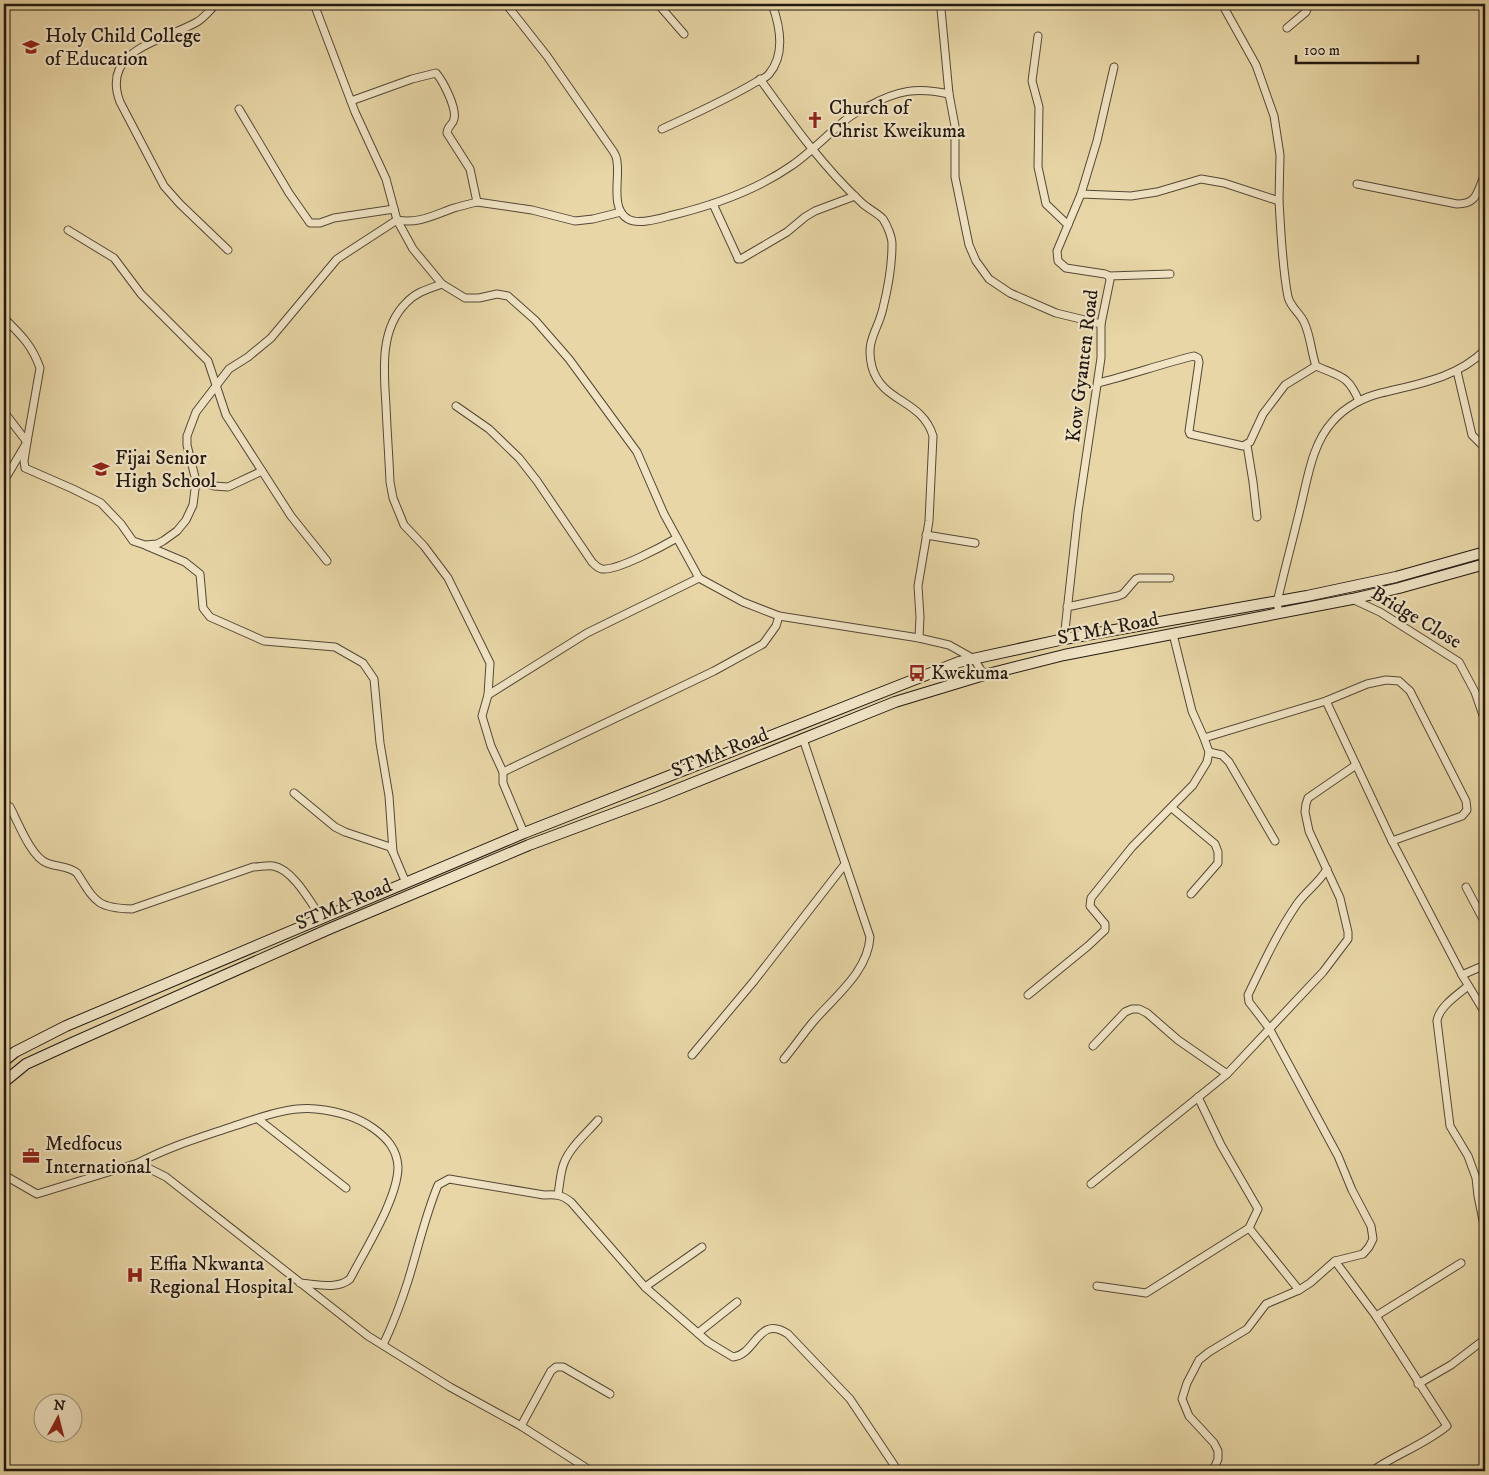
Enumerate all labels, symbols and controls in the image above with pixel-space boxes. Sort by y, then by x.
place label: Holy Child College of Education [45,24,201,72]
scale bar [1296,32,1419,64]
school or university icon: Holy Child College of Education [21,37,41,57]
text: 100 m [1304,41,1340,60]
place label: Church of Christ Kweikuma [829,96,966,144]
church icon: Church of Christ Kweikuma [805,110,825,130]
street label: Kow Gyanten Road [1061,288,1105,444]
place label: Fijai Senior High School [115,446,216,494]
school or university icon: Fijai Senior High School [91,459,111,479]
street label: Bridge Close [1366,581,1466,655]
street label: STMA Road [1055,607,1161,651]
place label: Kwekuma [931,661,1009,686]
bus stop icon: Kwekuma [907,663,927,683]
street label: STMA Road [668,722,772,784]
street label: STMA Road [292,873,396,937]
place label: Medfocus International [45,1132,151,1180]
office icon: Medfocus International [21,1146,41,1166]
place label: Effia Nkwanta Regional Hospital [149,1252,293,1300]
hospital icon: Effia Nkwanta Regional Hospital [125,1265,145,1285]
north arrow [32,1392,82,1442]
text: N [53,1396,67,1416]

